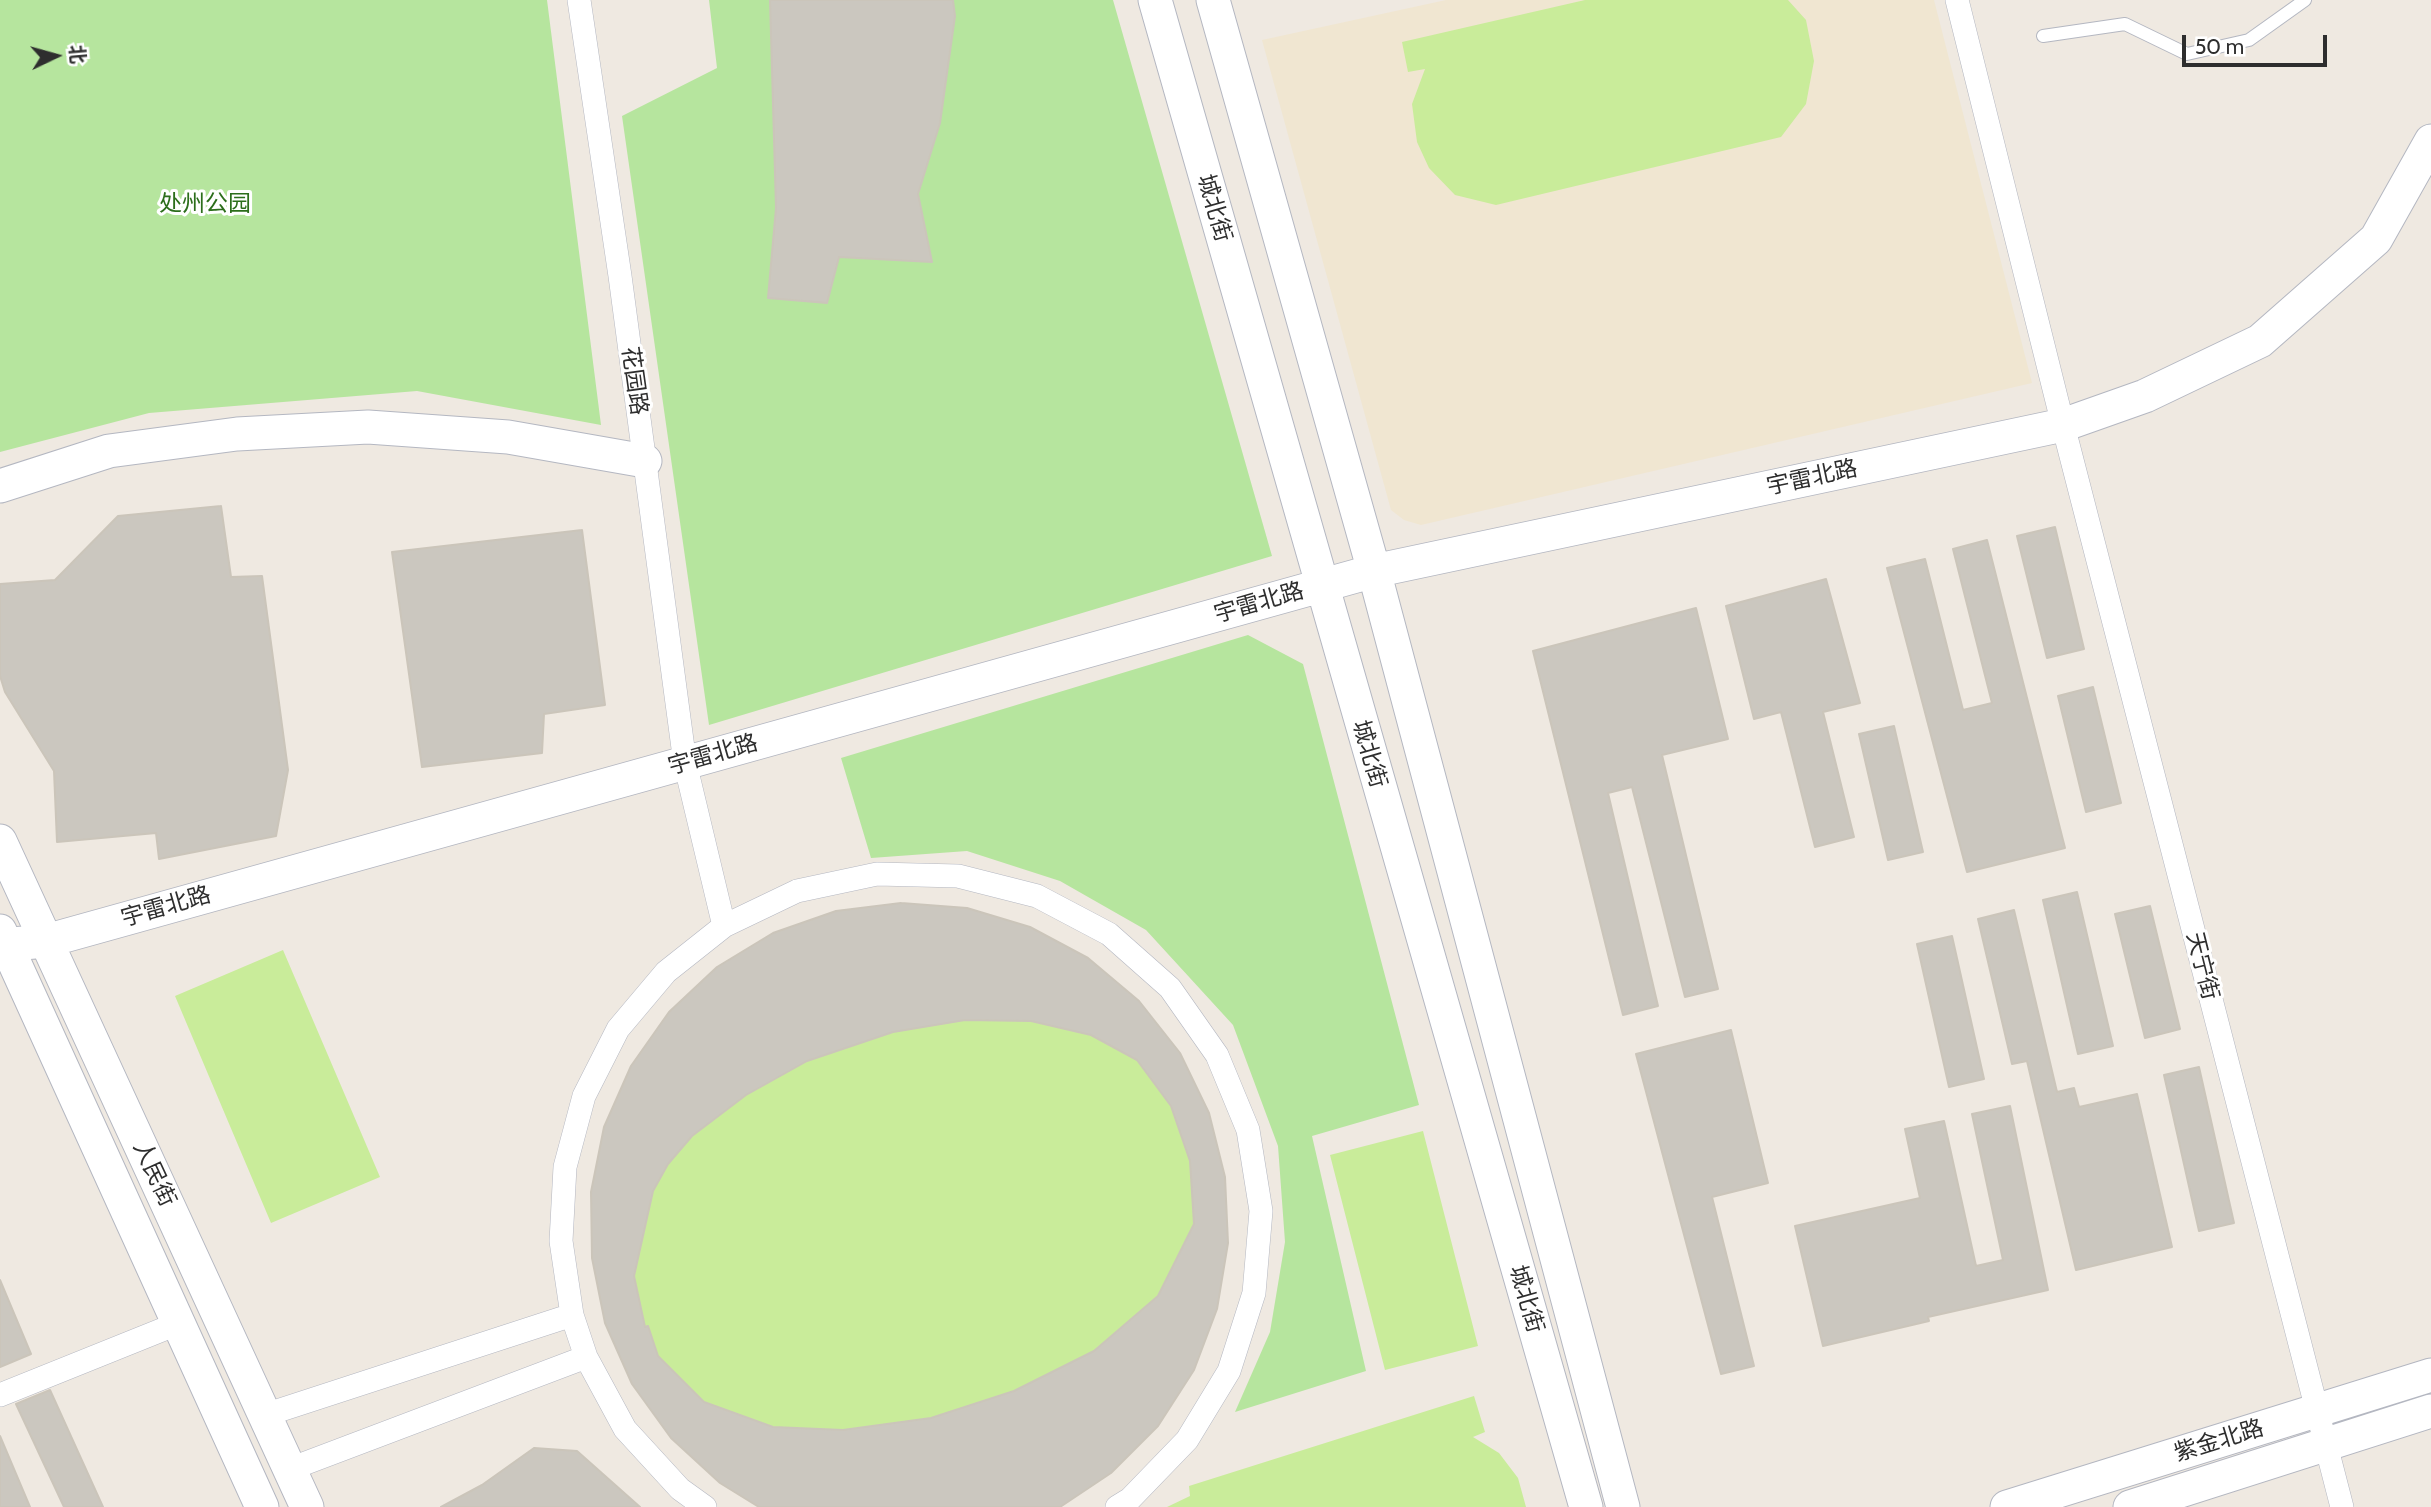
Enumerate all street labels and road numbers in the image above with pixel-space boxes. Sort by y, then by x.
street label: 城北街 [1191,171,1237,245]
street label: 花园路 [616,345,652,417]
street label: 宇雷北路 [1764,455,1860,501]
street label: 宇雷北路 [1211,577,1307,629]
street label: 城北街 [1346,717,1392,791]
street label: 宇雷北路 [665,729,761,781]
street label: 宇雷北路 [118,881,214,933]
street label: 天宁街 [2180,929,2224,1003]
street label: 人民街 [127,1137,181,1211]
street label: 城北街 [1503,1262,1549,1336]
street label: 紫金北路 [2171,1414,2267,1468]

